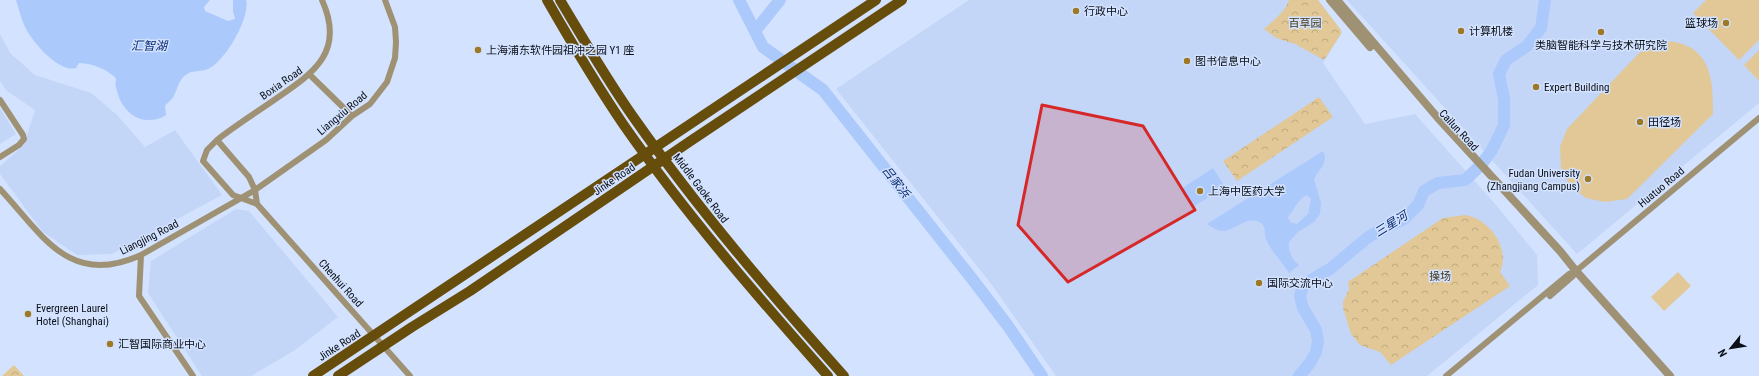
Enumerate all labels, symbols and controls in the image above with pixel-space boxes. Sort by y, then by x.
place label: 行政中心 [1084,5,1128,18]
marker: 行政中心 [1071,6,1081,16]
park label: 百草园 [1289,17,1322,30]
place label: 篮球场 [1685,17,1718,30]
marker: 篮球场 [1721,18,1731,28]
place label: 计算机楼 [1469,25,1513,38]
marker: 计算机楼 [1456,26,1466,36]
marker: 类脑智能科学与技术研究院 [1596,27,1606,37]
water label: 汇智湖 [131,39,169,53]
place label: 类脑智能科学与技术研究院 [1535,39,1667,52]
place label: 上海浦东软件园祖冲之园 Y1 座 [486,44,634,57]
marker: 上海浦东软件园祖冲之园 Y1 座 [473,45,483,55]
place label: 图书信息中心 [1195,55,1261,68]
marker: 图书信息中心 [1182,56,1192,66]
street label: Boxia Road [258,64,305,103]
place label: Expert Building [1544,81,1609,94]
marker: Expert Building [1531,82,1541,92]
street label: Liangxiu Road [315,89,370,138]
street label: Cailun Road [1436,107,1481,154]
place label: 田径场 [1648,116,1681,129]
marker: 田径场 [1635,117,1645,127]
street label: Middle Gaoke Road [670,151,731,226]
street label: Jinke Road [591,161,638,198]
water label: 吕家浜 [879,164,913,201]
street label: Huatuo Road [1636,164,1687,210]
place label: Fudan University (Zhangjiang Campus) [1487,167,1580,193]
marker: Fudan University (Zhangjiang Campus) [1583,174,1593,184]
place label: 上海中医药大学 [1208,185,1285,198]
marker: 上海中医药大学 [1195,186,1205,196]
water label: 三星河 [1372,207,1412,239]
street label: Liangjing Road [118,217,181,258]
street label: Chenhui Road [316,257,365,310]
park label: 操场 [1429,270,1451,283]
place label: 国际交流中心 [1267,277,1333,290]
marker: 国际交流中心 [1254,278,1264,288]
place label: Evergreen Laurel Hotel (Shanghai) [36,302,109,328]
marker: Evergreen Laurel Hotel (Shanghai) [23,309,33,319]
street label: Jinke Road [316,327,363,364]
north arrow [1711,328,1751,368]
place label: 汇智国际商业中心 [118,338,206,351]
marker: 汇智国际商业中心 [105,339,115,349]
text: N [1715,346,1730,359]

